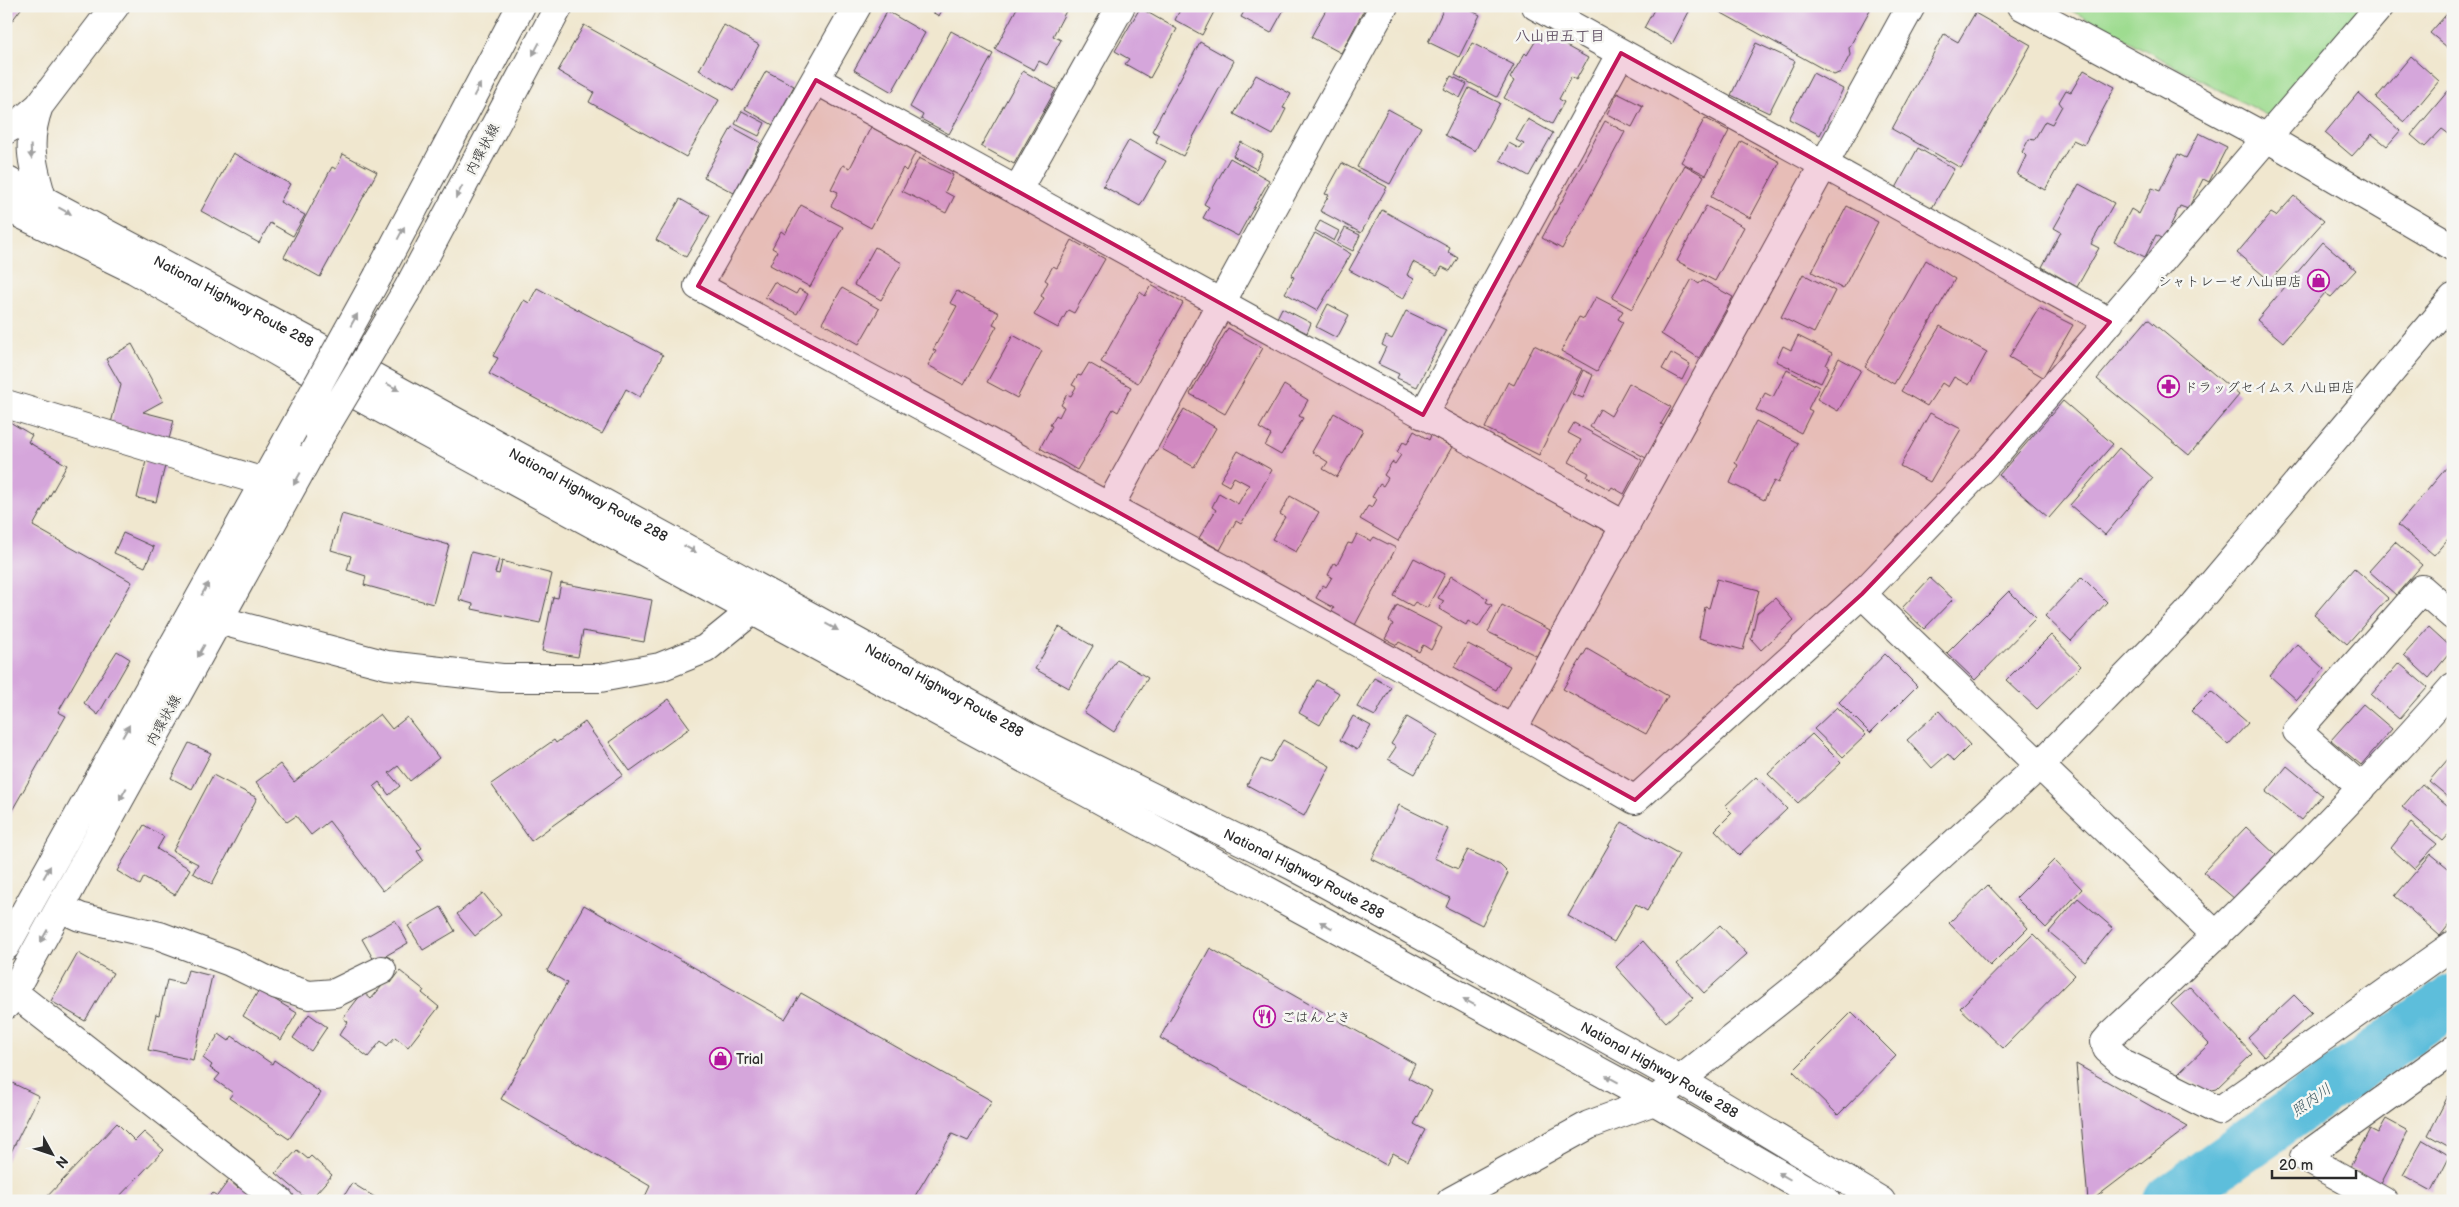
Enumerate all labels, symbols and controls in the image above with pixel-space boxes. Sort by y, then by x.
district label: 八山田五丁目 [1515,27,1605,46]
one-way arrow [532,42,540,57]
one-way arrow [473,82,481,97]
street label: 内環状線 [462,121,503,178]
one-way arrow [28,144,36,160]
one-way arrow [455,185,463,200]
one-way arrow [58,207,72,215]
one-way arrow [397,226,405,241]
street label: National Highway Route 288 [151,252,316,351]
shop icon: シャトレーゼ 八山田店 [2306,269,2330,293]
place label: シャトレーゼ 八山田店 [2158,273,2302,290]
one-way arrow [350,313,358,327]
pharmacy icon: ドラッグセイムス 八山田店 [2156,375,2180,399]
place label: ドラッグセイムス 八山田店 [2184,379,2355,396]
one-way arrow [386,383,401,391]
street label: National Highway Route 288 [506,445,671,545]
one-way arrow [292,472,301,485]
one-way arrow [682,545,697,553]
one-way arrow [201,582,210,595]
one-way arrow [825,623,839,631]
street label: National Highway Route 288 [862,640,1026,741]
one-way arrow [197,644,205,659]
street label: 内環状線 [142,692,184,749]
one-way arrow [122,723,130,738]
one-way arrow [119,786,127,801]
street label: National Highway Route 288 [1221,825,1387,923]
one-way arrow [43,865,51,880]
one-way arrow [1319,921,1333,929]
one-way arrow [40,929,49,943]
one-way arrow [1462,998,1476,1006]
restaurant icon: ごはんどき [1253,1005,1277,1029]
place label: ごはんどき [1281,1009,1351,1026]
street label: National Highway Route 288 [1578,1018,1741,1122]
shop icon: Trial [708,1047,732,1071]
place label: Trial [736,1051,763,1068]
one-way arrow [1605,1075,1619,1083]
water label: 照内川 [2287,1080,2335,1121]
north arrow [28,1130,78,1180]
scale bar [2272,1147,2355,1179]
text: N [52,1153,71,1172]
text: 20 m [2279,1156,2313,1175]
one-way arrow [1777,1172,1790,1181]

